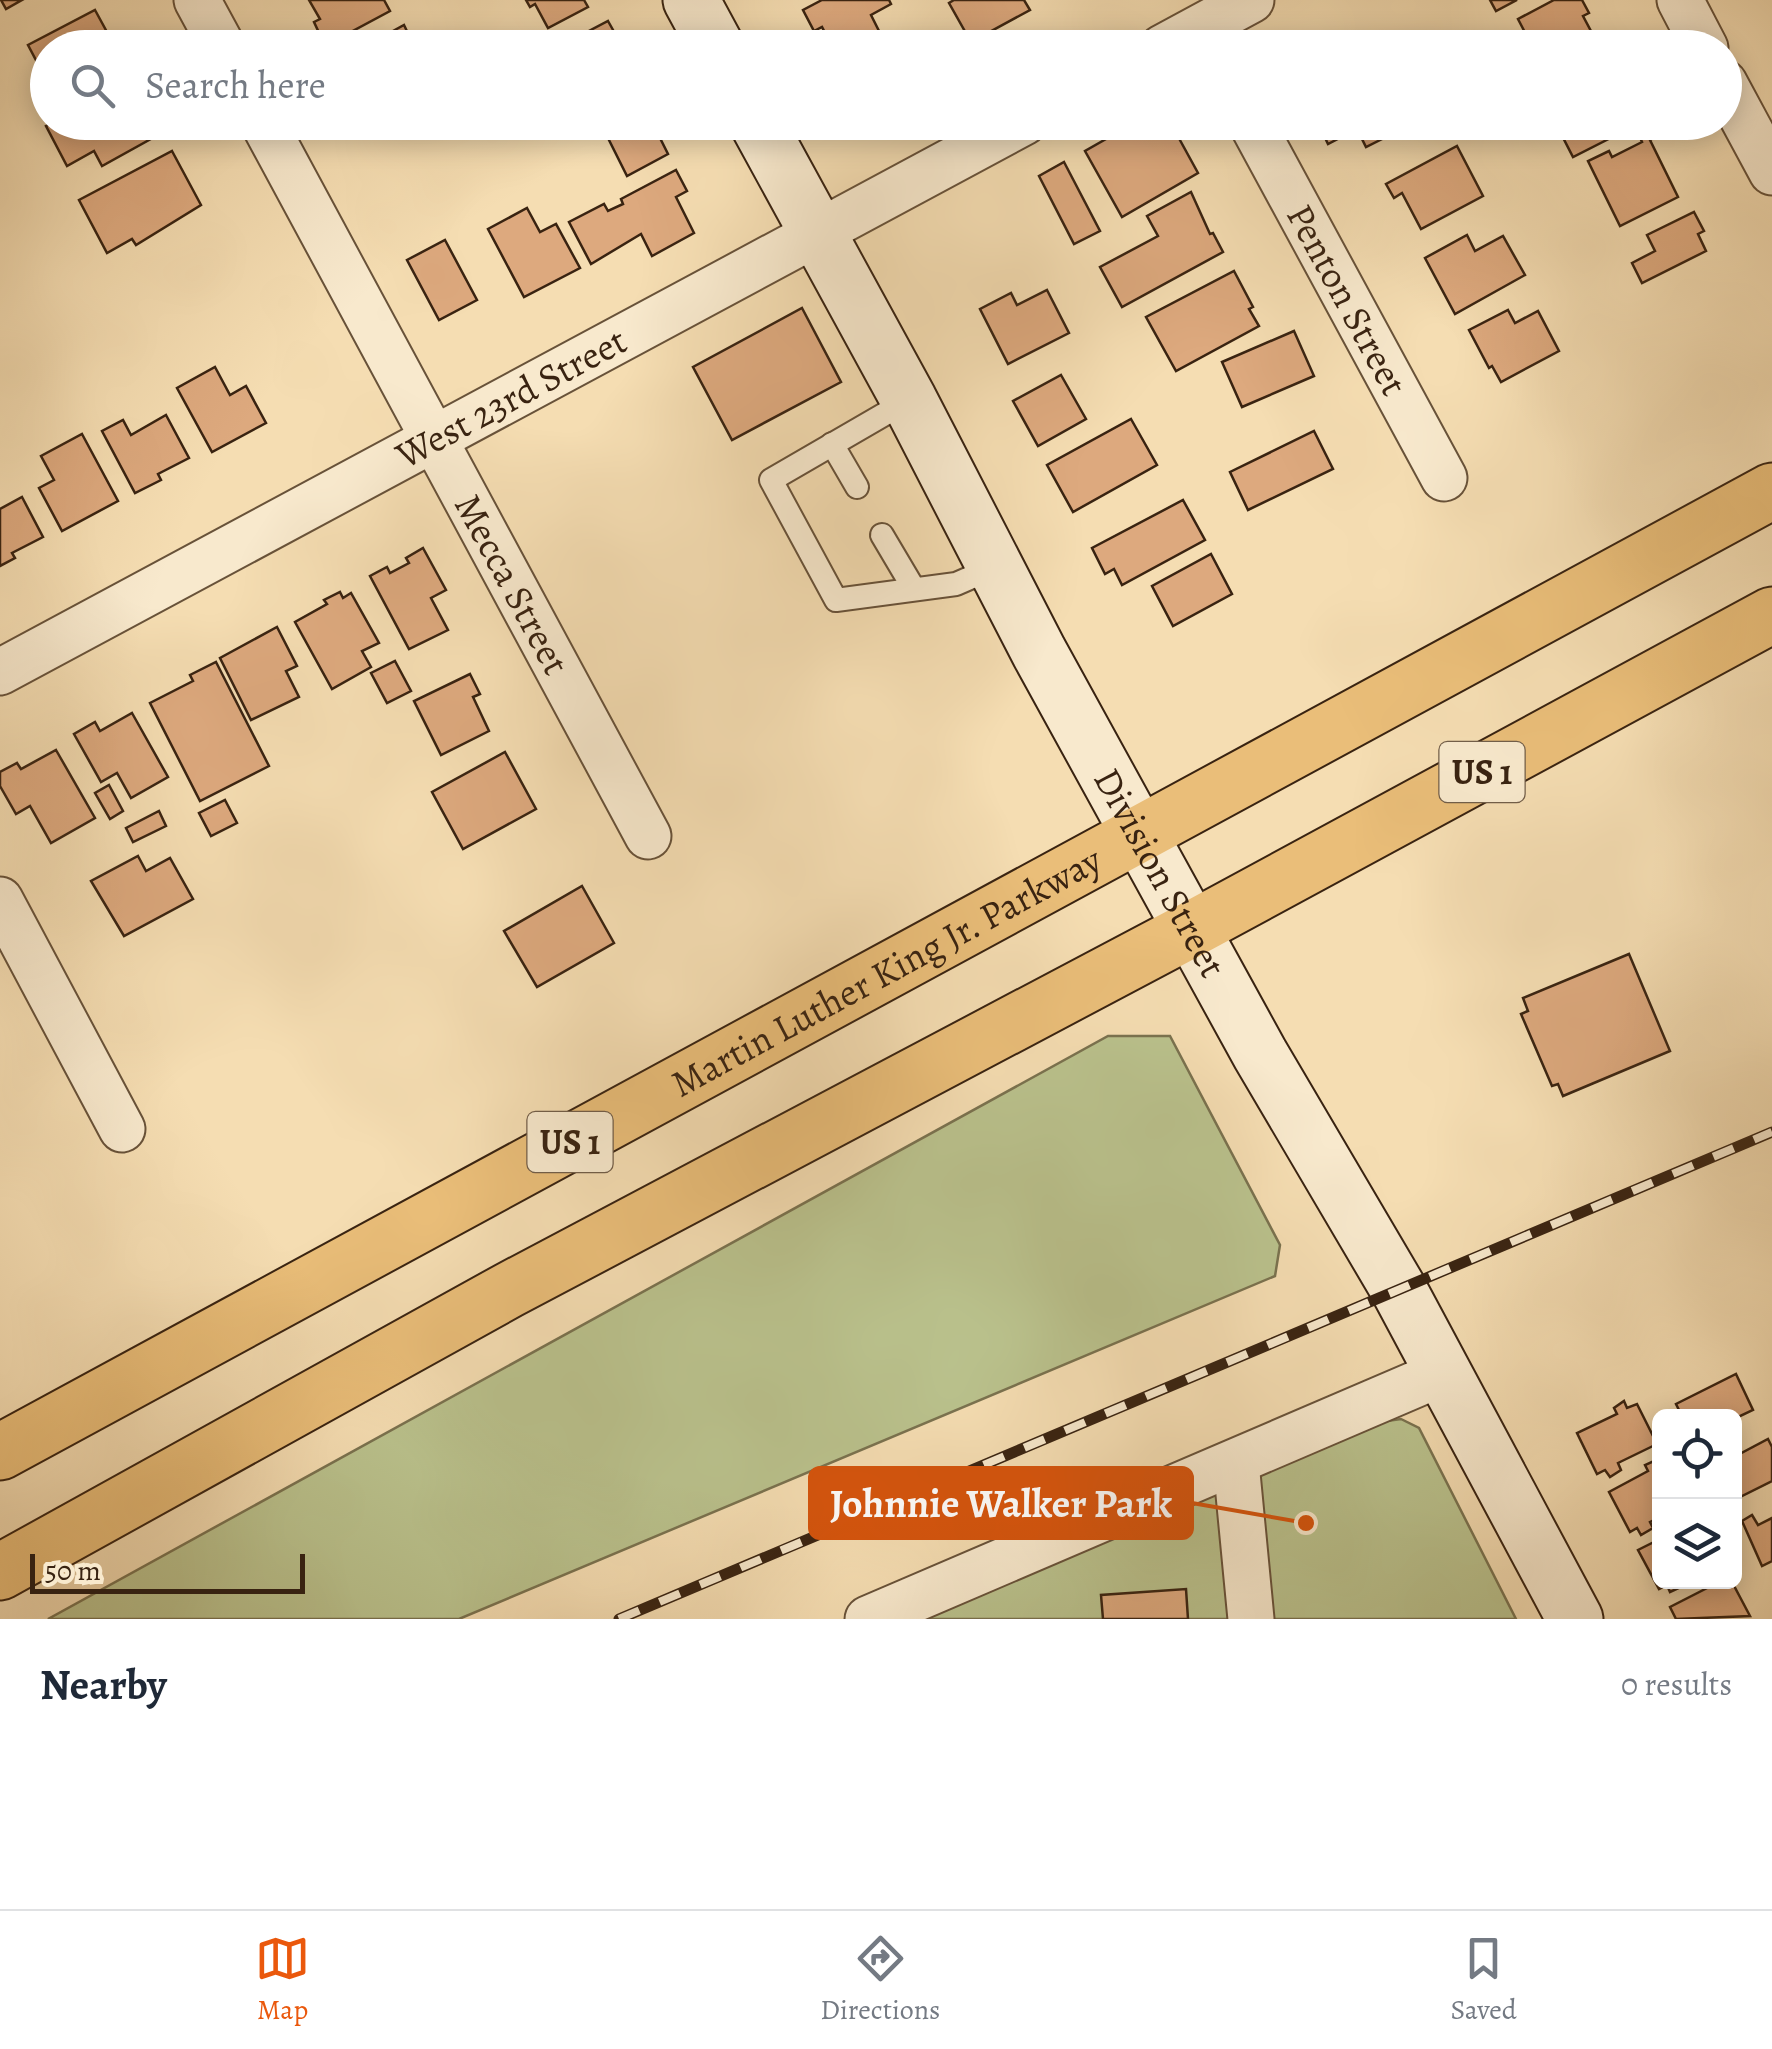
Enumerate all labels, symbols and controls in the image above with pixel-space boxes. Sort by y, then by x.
search box [30,30,1742,140]
icon: search [65,58,120,113]
text: Search here [145,59,326,111]
street label: Penton Street [1274,195,1420,404]
street label: West 23rd Street [386,314,635,481]
street label: Mecca Street [442,484,582,684]
road number: US 1 [1440,742,1524,802]
street label: Division Street [1082,758,1239,987]
street label: Martin Luther King Jr. Parkway [662,833,1112,1109]
road number: US 1 [528,1112,612,1172]
map controls [1652,1409,1742,1589]
button: locate [1652,1409,1742,1499]
callout: Johnnie Walker Park [810,1468,1192,1538]
text: Johnnie Walker Park [830,1476,1172,1531]
button: layers [1652,1499,1742,1589]
scale bar [30,1549,305,1594]
text: 50 m [45,1552,101,1590]
text: Nearby [40,1656,167,1713]
text: 0 results [1621,1662,1732,1706]
tab: Map [255,1931,310,2029]
tab: Directions [820,1931,940,2029]
tab: Saved [1451,1931,1517,2029]

